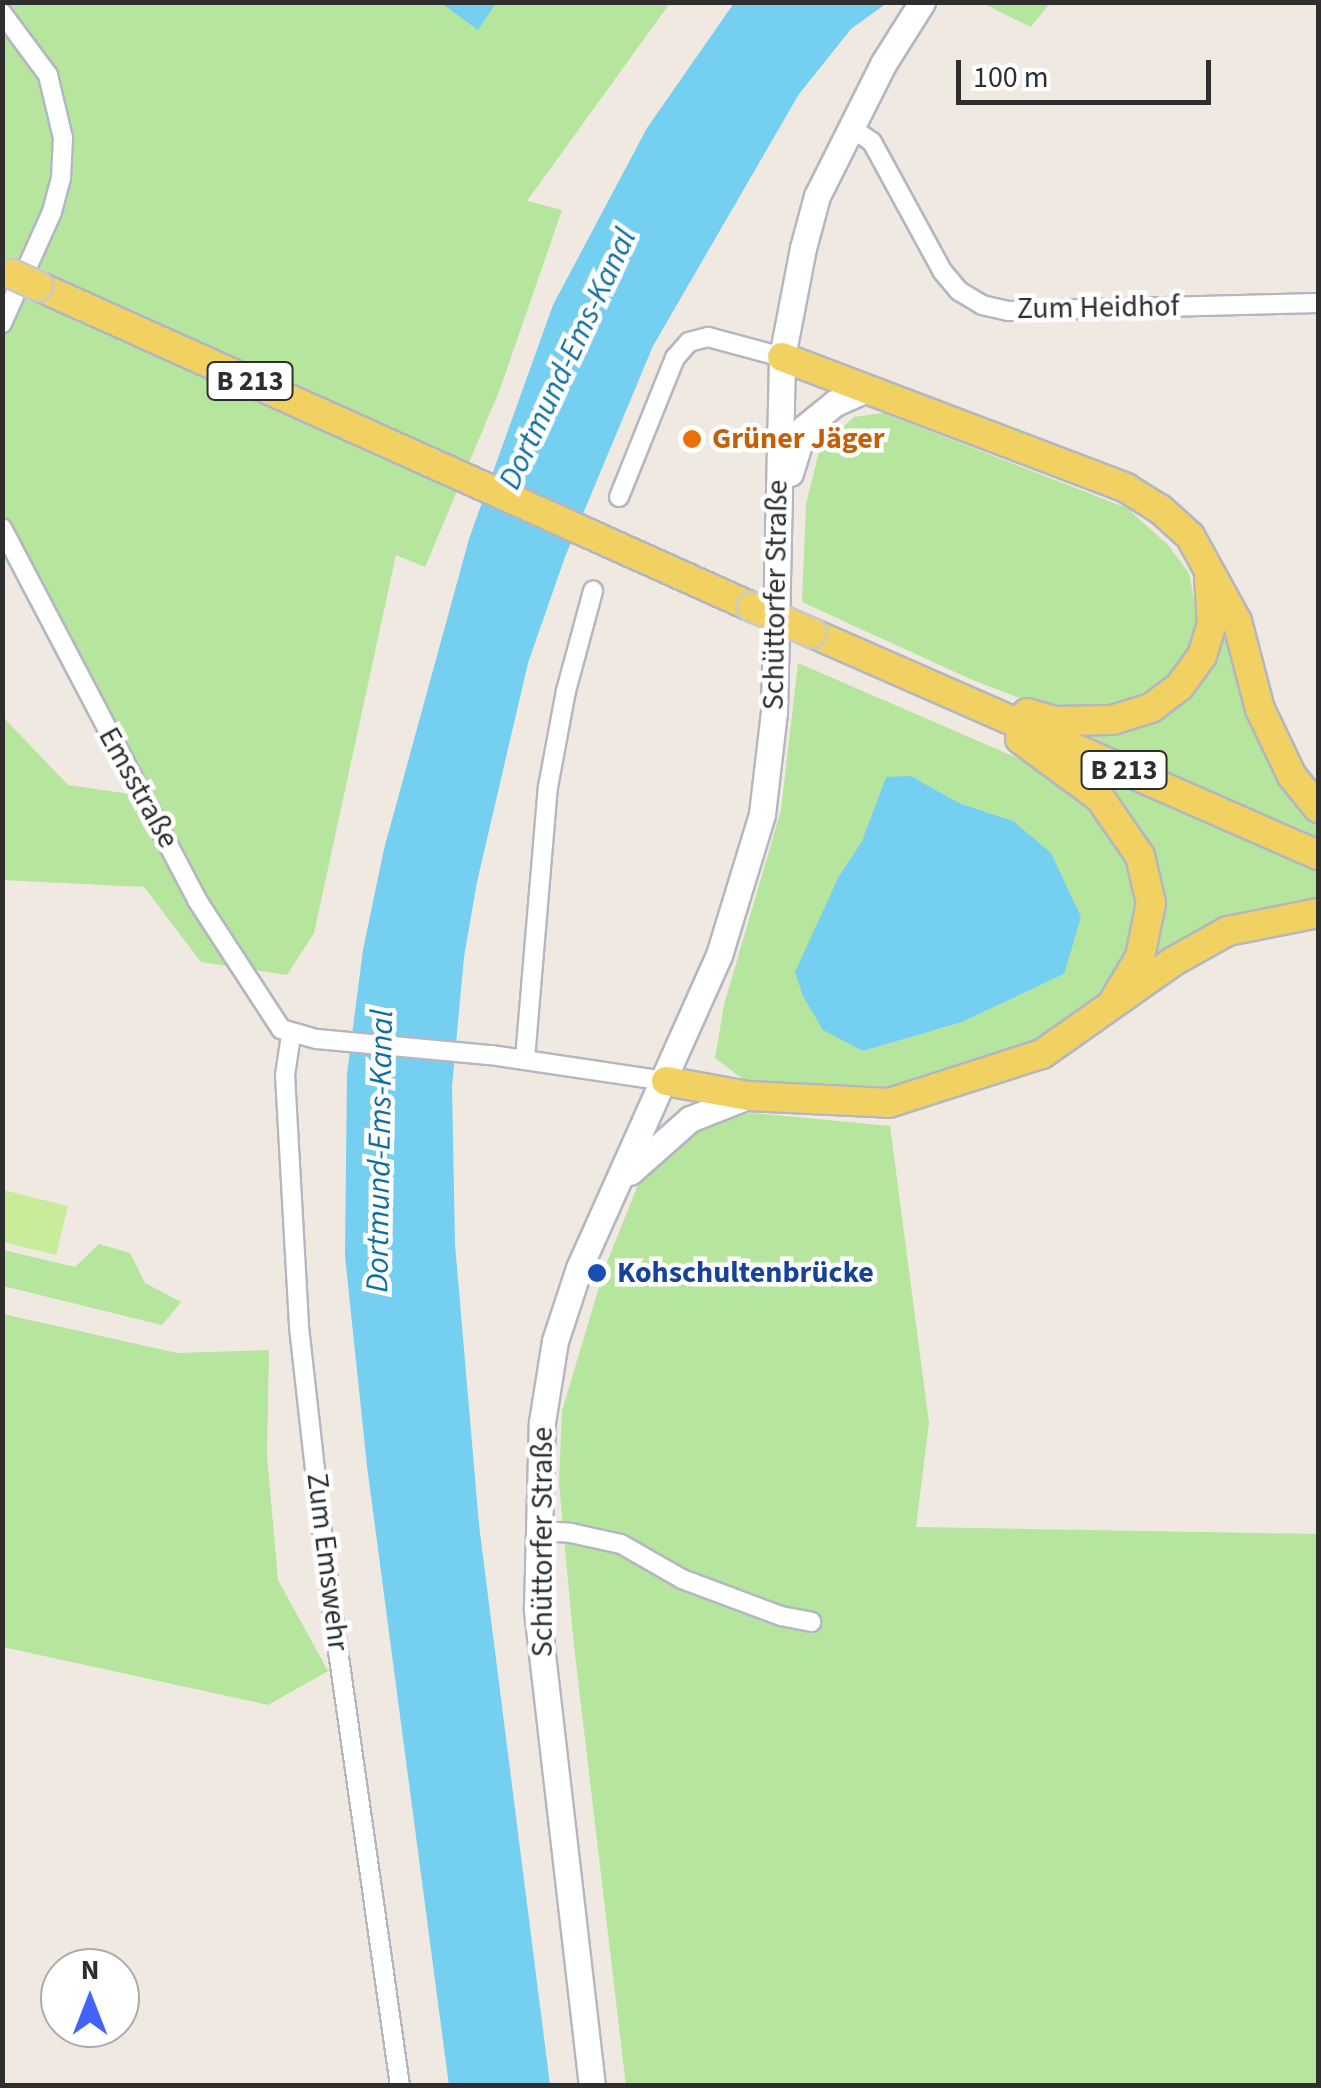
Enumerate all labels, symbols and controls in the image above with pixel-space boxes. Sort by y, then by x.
scale bar [961,40,1216,102]
text: 100 m [973,56,1049,99]
water label: Dortmund-Ems-Kanal [491,223,645,495]
street label: Zum Heidhof [1016,289,1180,327]
road number: B 213 [205,358,295,404]
place label: Grüner Jäger [712,421,885,457]
marker: Grüner Jäger [681,428,703,450]
street label: Schüttorfer Straße [756,479,796,711]
street label: Emsstraße [90,721,186,855]
road number: B 213 [1079,747,1169,793]
water label: Dortmund-Ems-Kanal [358,1009,402,1293]
place label: Kohschultenbrücke [617,1255,874,1291]
marker: Kohschultenbrücke [586,1262,608,1284]
street label: Schüttorfer Straße [525,1427,561,1657]
street label: Zum Emswehr [298,1471,356,1653]
north arrow [40,1948,140,2048]
text: N [81,1950,99,1990]

